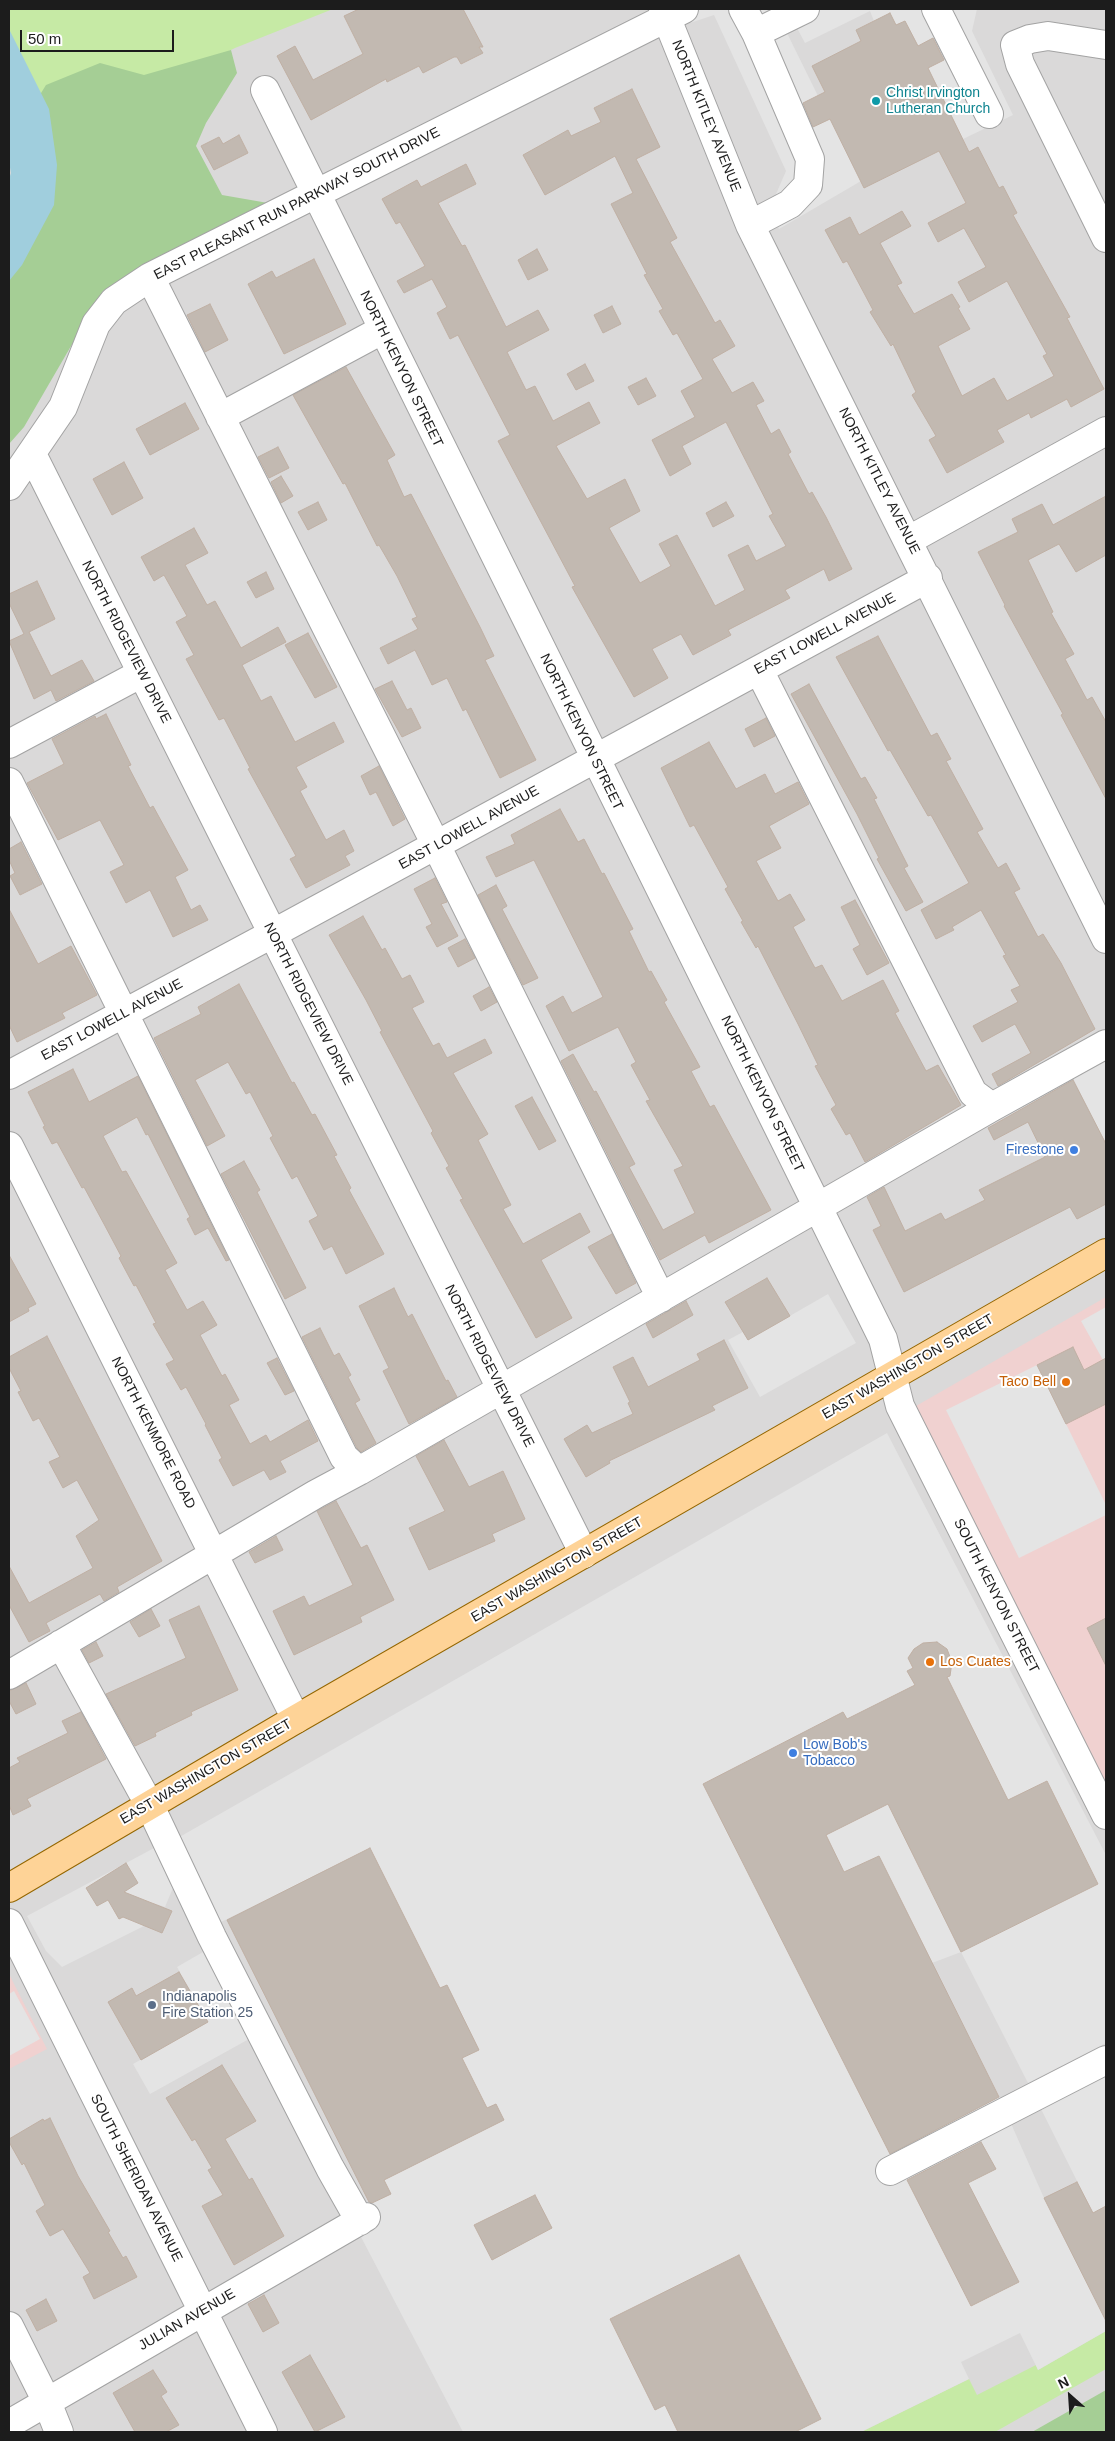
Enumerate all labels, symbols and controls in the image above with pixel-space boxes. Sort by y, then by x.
scale bar [22,20,176,52]
text: 50 m [28,30,61,47]
street label: NORTH KITLEY AVENUE [668,38,744,194]
place label: Christ Irvington Lutheran Church [886,85,990,118]
marker: Christ Irvington Lutheran Church [870,95,882,107]
street label: EAST PLEASANT RUN PARKWAY SOUTH DRIVE [151,124,443,284]
street label: NORTH KENYON STREET [356,288,446,450]
street label: NORTH KITLEY AVENUE [835,405,923,557]
street label: NORTH RIDGEVIEW DRIVE [78,558,174,726]
street label: EAST LOWELL AVENUE [751,590,899,678]
street label: NORTH KENYON STREET [536,651,626,813]
street label: EAST LOWELL AVENUE [396,782,542,874]
street label: NORTH RIDGEVIEW DRIVE [260,920,356,1088]
street label: EAST LOWELL AVENUE [38,976,186,1064]
street label: NORTH KENYON STREET [717,1013,807,1175]
place label: Firestone [1006,1142,1064,1158]
marker: Firestone [1068,1144,1080,1156]
street label: NORTH RIDGEVIEW DRIVE [441,1282,537,1450]
street label: EAST WASHINGTON STREET [819,1311,997,1423]
street label: NORTH KENMORE ROAD [107,1354,199,1512]
place label: Taco Bell [999,1374,1056,1390]
marker: Taco Bell [1060,1376,1072,1388]
street label: EAST WASHINGTON STREET [468,1514,646,1626]
street label: SOUTH KENYON STREET [950,1516,1042,1676]
place label: Los Cuates [940,1654,1011,1670]
marker: Los Cuates [924,1656,936,1668]
street label: EAST WASHINGTON STREET [117,1716,295,1828]
place label: Low Bob's Tobacco [803,1737,867,1770]
marker: Low Bob's Tobacco [787,1747,799,1759]
place label: Indianapolis Fire Station 25 [162,1989,253,2021]
marker: Indianapolis Fire Station 25 [146,1999,158,2011]
street label: SOUTH SHERIDAN AVENUE [86,2091,186,2265]
street label: JULIAN AVENUE [136,2286,238,2354]
north arrow [1045,2371,1095,2421]
text: N [1055,2373,1071,2392]

